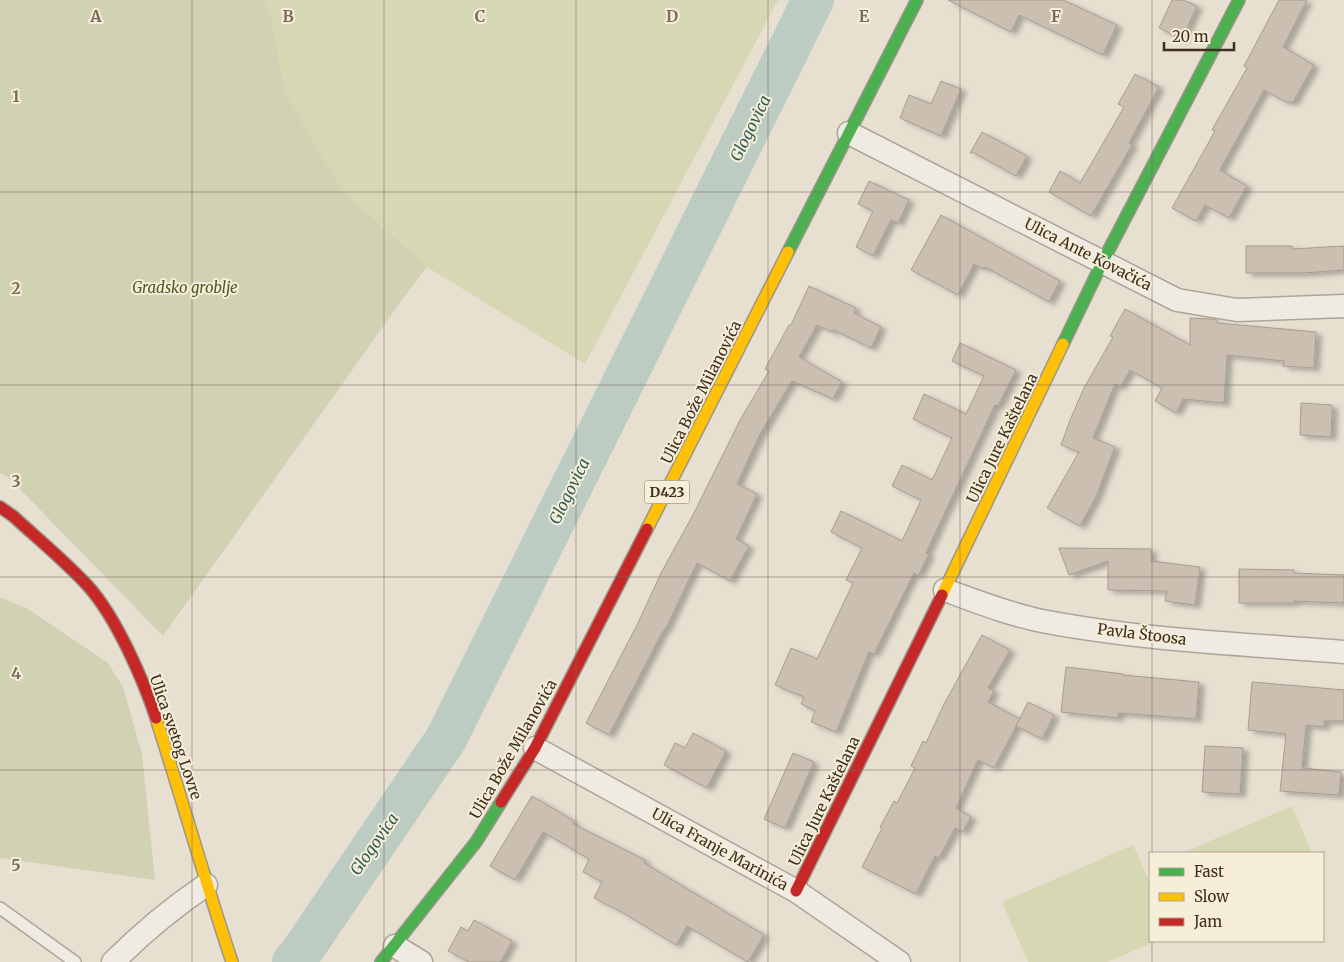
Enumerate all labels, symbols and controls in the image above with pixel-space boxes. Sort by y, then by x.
text: A [89,6,102,26]
text: B [282,6,294,26]
text: C [475,6,485,26]
text: D [666,6,678,26]
text: E [859,6,870,26]
text: F [1051,6,1061,26]
scale bar [1164,20,1234,52]
text: 20 m [1172,27,1209,46]
text: 1 [12,86,20,106]
water label: Glogovica [725,92,775,164]
street label: Ulica Ante Kovačića [1021,214,1155,294]
text: 2 [11,278,21,298]
park label: Gradsko groblje [132,278,238,297]
street label: Ulica Bože Milanovića [657,317,745,467]
street label: Ulica Jure Kaštelana [962,370,1042,506]
water label: Glogovica [544,455,594,527]
text: 3 [11,471,21,491]
road number: D423 [644,481,690,504]
street label: Pavla Štoosa [1096,618,1188,649]
text: 4 [11,663,21,683]
street label: Ulica svetog Lovre [146,672,206,802]
street label: Ulica Bože Milanovića [465,676,561,822]
street label: Ulica Jure Kaštelana [784,733,864,869]
street label: Ulica Franje Marinića [648,804,792,894]
water label: Glogovica [345,809,403,879]
legend [1149,852,1324,942]
text: 5 [11,855,21,875]
text: Fast [1194,862,1224,881]
text: Slow [1194,887,1229,906]
text: Jam [1193,912,1222,931]

